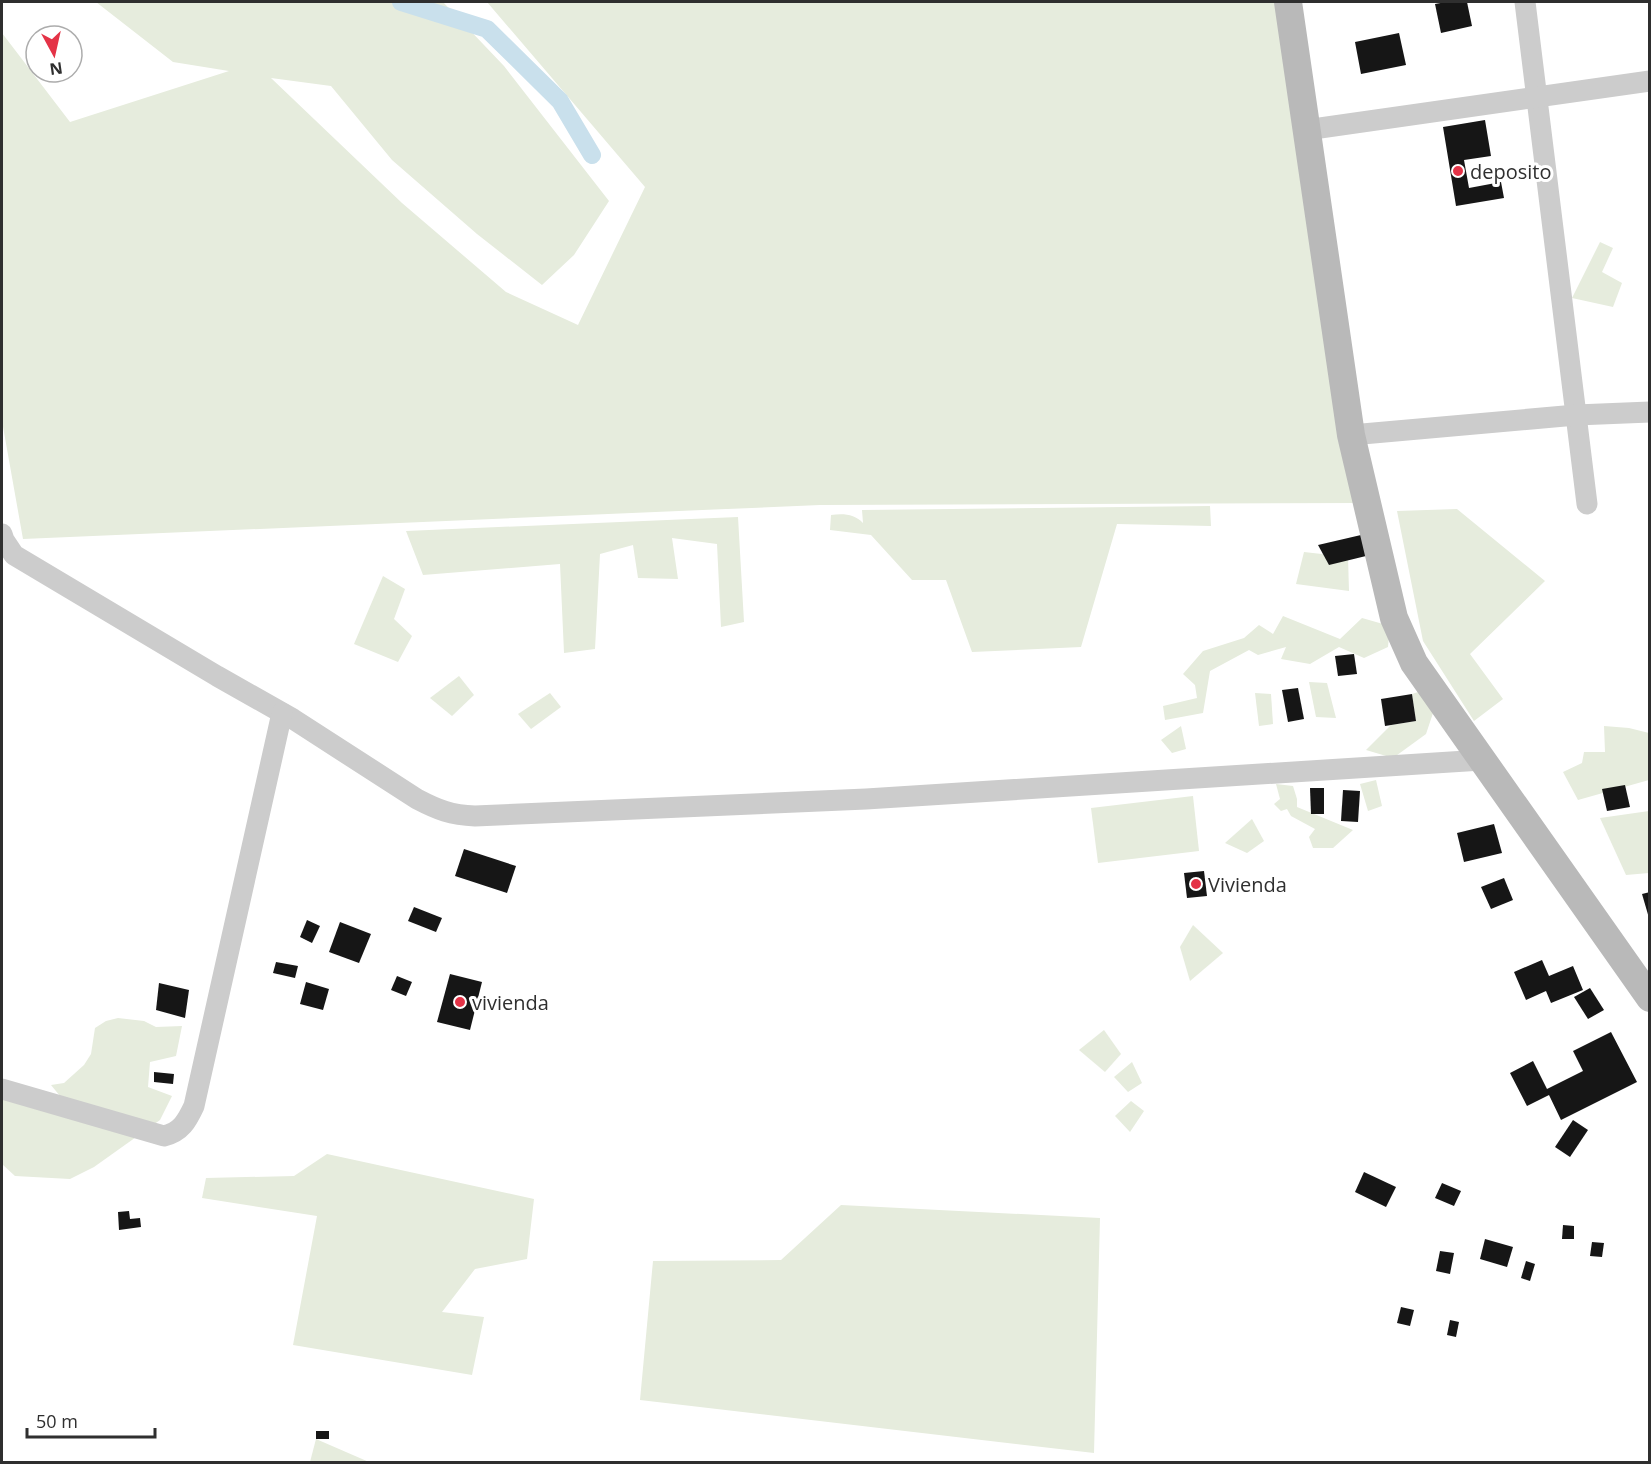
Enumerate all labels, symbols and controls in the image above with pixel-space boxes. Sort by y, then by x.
north arrow [24,24,84,84]
text: N [48,57,64,81]
place label: deposito [1470,158,1551,185]
marker: deposito [1451,164,1465,178]
place label: Vivienda [1208,871,1287,898]
marker: Vivienda [1189,877,1203,891]
place label: vivienda [472,989,549,1016]
marker: vivienda [453,995,467,1009]
scale bar [27,1401,154,1439]
text: 50 m [36,1409,78,1433]

